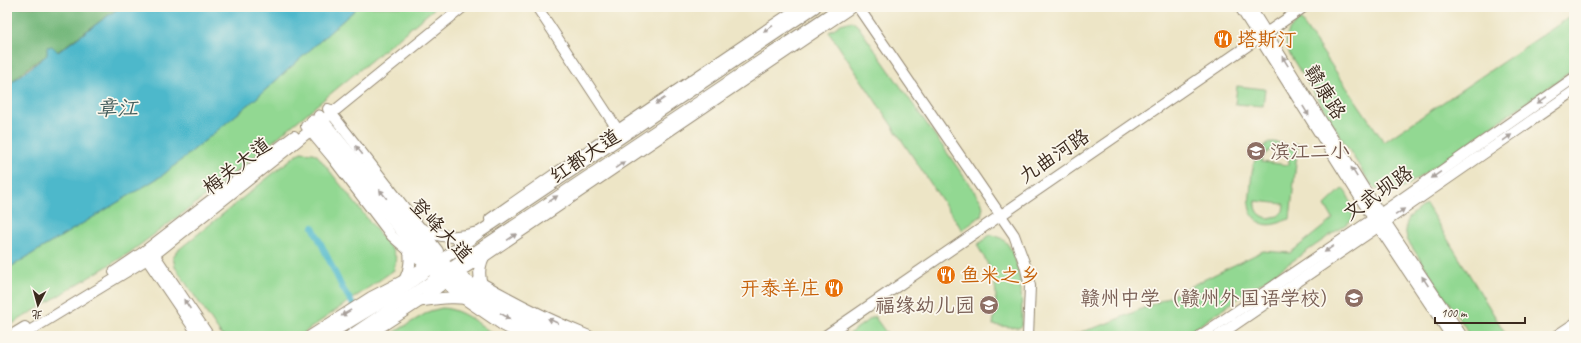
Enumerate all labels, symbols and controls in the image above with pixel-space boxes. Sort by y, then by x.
one-way arrow [762,25,773,33]
place label: 塔斯汀 [1237,27,1297,52]
restaurant icon: 塔斯汀 [1212,28,1234,50]
one-way arrow [1281,56,1289,66]
street label: 赣康路 [1299,60,1352,125]
water label: 章江 [96,95,139,121]
one-way arrow [1537,96,1547,104]
one-way arrow [655,97,665,105]
one-way arrow [1302,105,1309,117]
street label: 红都大道 [545,123,625,189]
street label: 九曲河路 [1014,123,1095,189]
street label: 梅关大道 [198,132,276,200]
one-way arrow [1502,134,1513,142]
place label: 滨江二小 [1270,139,1350,164]
school or university icon: 滨江二小 [1245,140,1267,162]
one-way arrow [355,144,363,155]
street label: 文武坝路 [1338,159,1419,226]
one-way arrow [614,161,626,168]
one-way arrow [1350,166,1357,178]
one-way arrow [1430,171,1441,179]
one-way arrow [379,189,387,200]
street label: 登峰大道 [404,193,478,267]
one-way arrow [548,195,558,203]
one-way arrow [1395,208,1406,216]
one-way arrow [507,233,517,241]
one-way arrow [1323,245,1335,252]
place label: 鱼米之乡 [960,263,1040,288]
restaurant icon: 鱼米之乡 [935,264,957,286]
one-way arrow [1421,275,1429,286]
place label: 开泰羊庄 [740,276,820,301]
restaurant icon: 开泰羊庄 [823,277,845,299]
north arrow [18,285,58,325]
place label: 赣州中学（赣州外国语学校） [1080,286,1340,311]
school or university icon: 赣州中学（赣州外国语学校） [1343,287,1365,309]
place label: 福缘幼儿园 [875,293,975,318]
school or university icon: 福缘幼儿园 [978,294,1000,316]
one-way arrow [183,299,191,309]
scale bar [1435,299,1525,325]
text: 100 m [1441,305,1468,321]
text: 北 [31,307,43,322]
one-way arrow [340,310,352,317]
one-way arrow [500,312,511,320]
one-way arrow [547,318,558,324]

